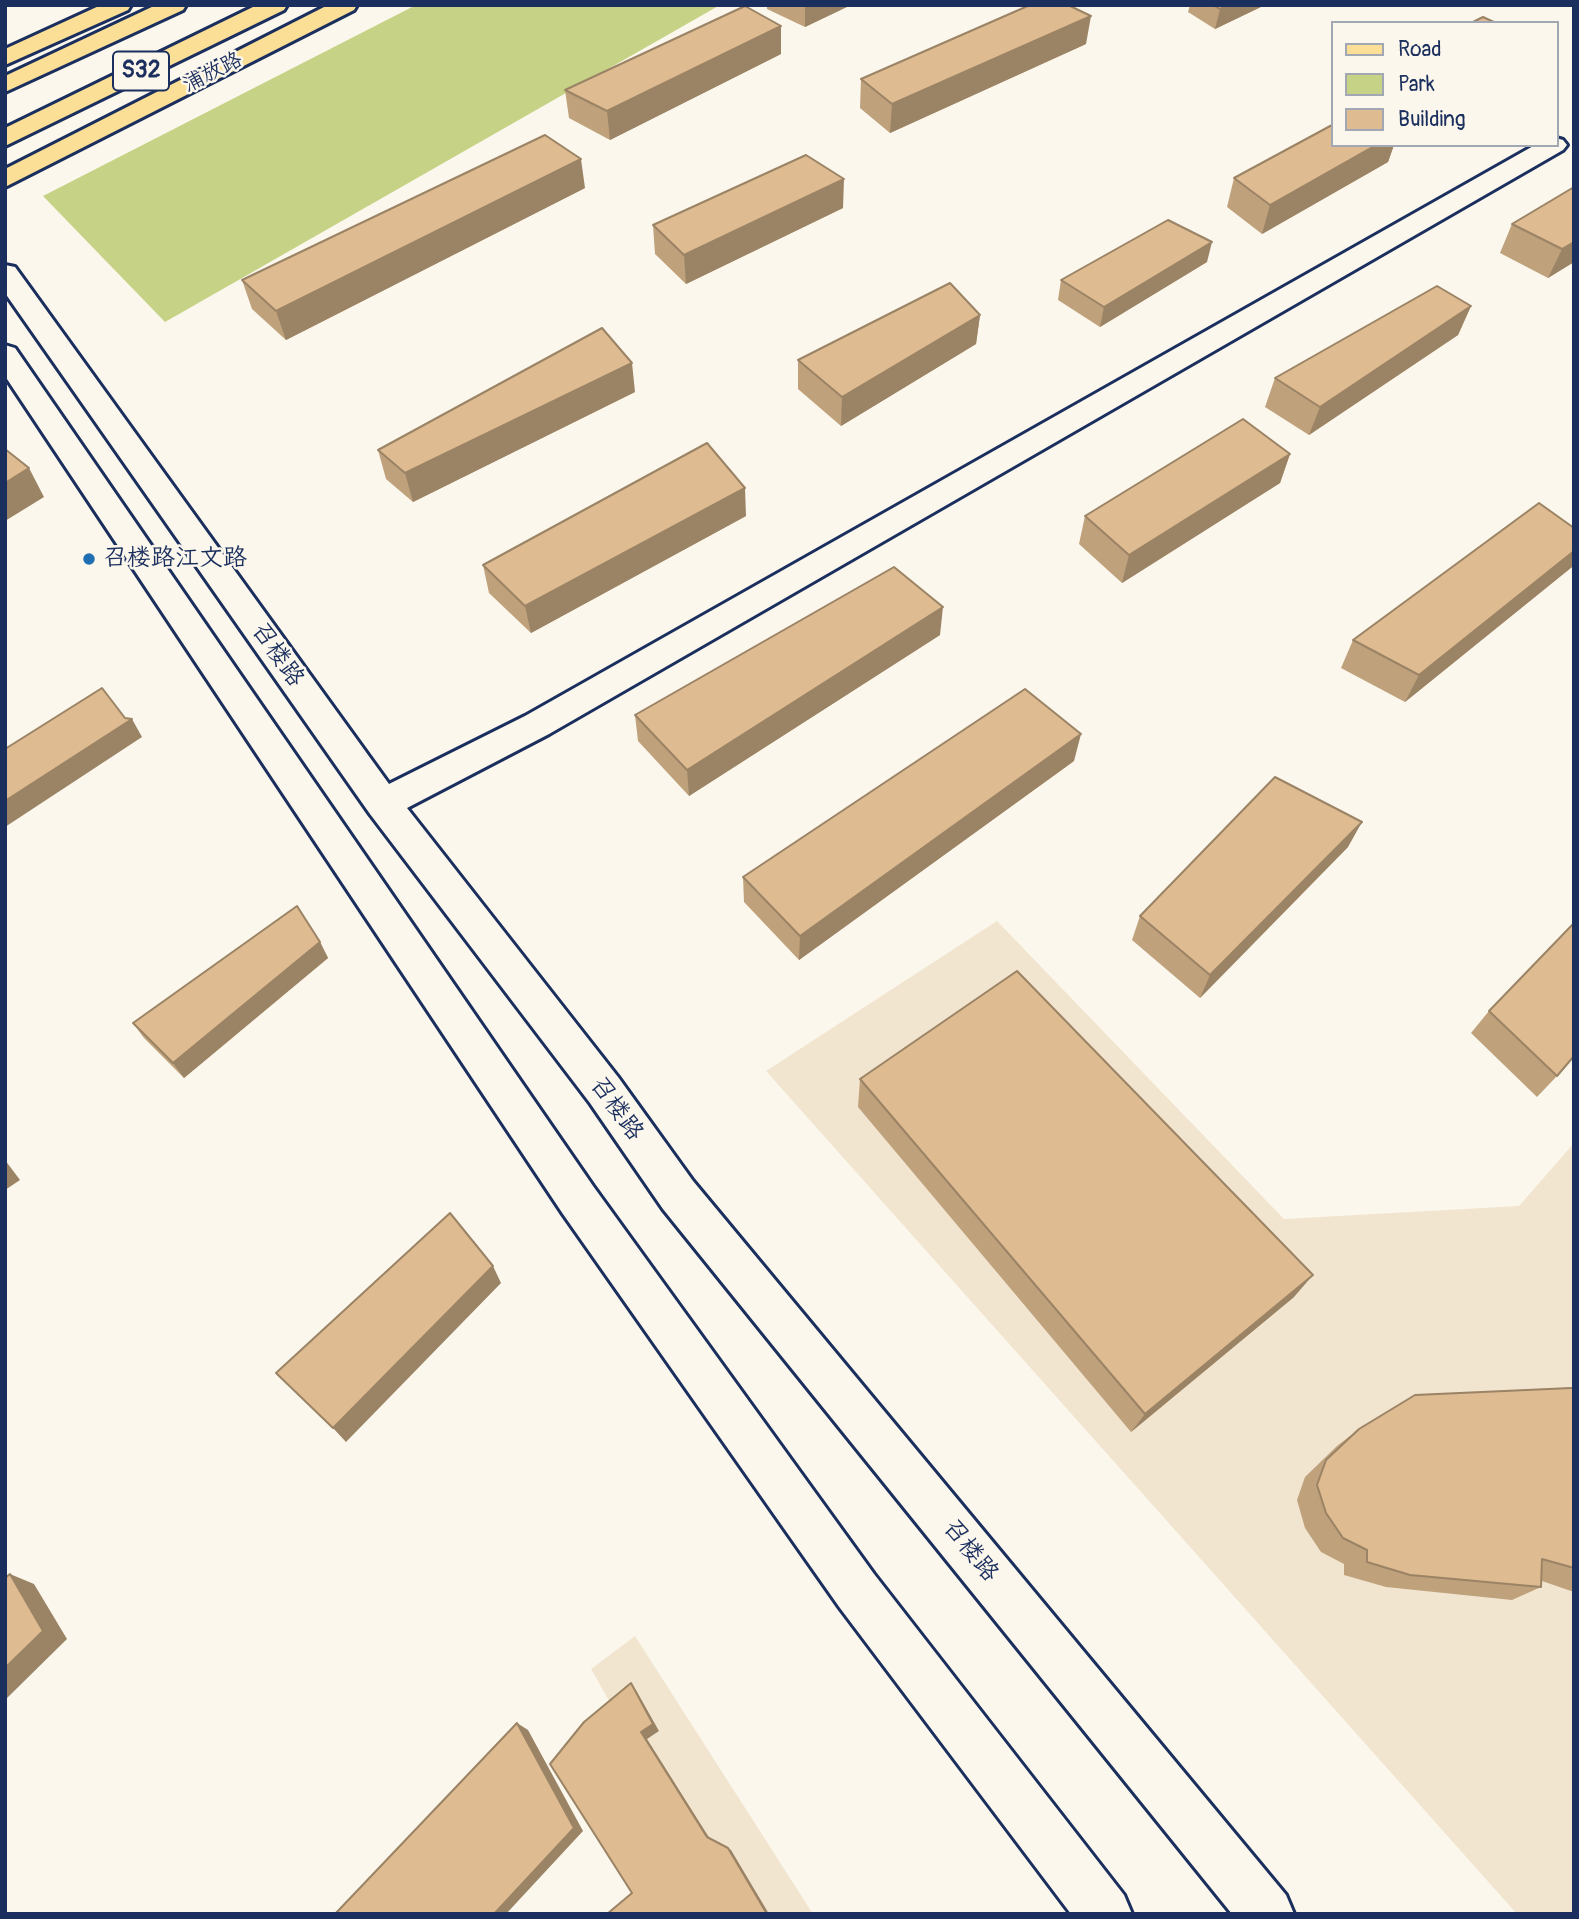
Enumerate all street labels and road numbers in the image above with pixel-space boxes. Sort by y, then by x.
street label: 浦放路 [179,47,247,99]
road number: S32 [113,52,169,90]
street label: 召楼路 [245,617,309,693]
street label: 召楼路 [583,1071,649,1147]
street label: 召楼路 [936,1514,1004,1588]

